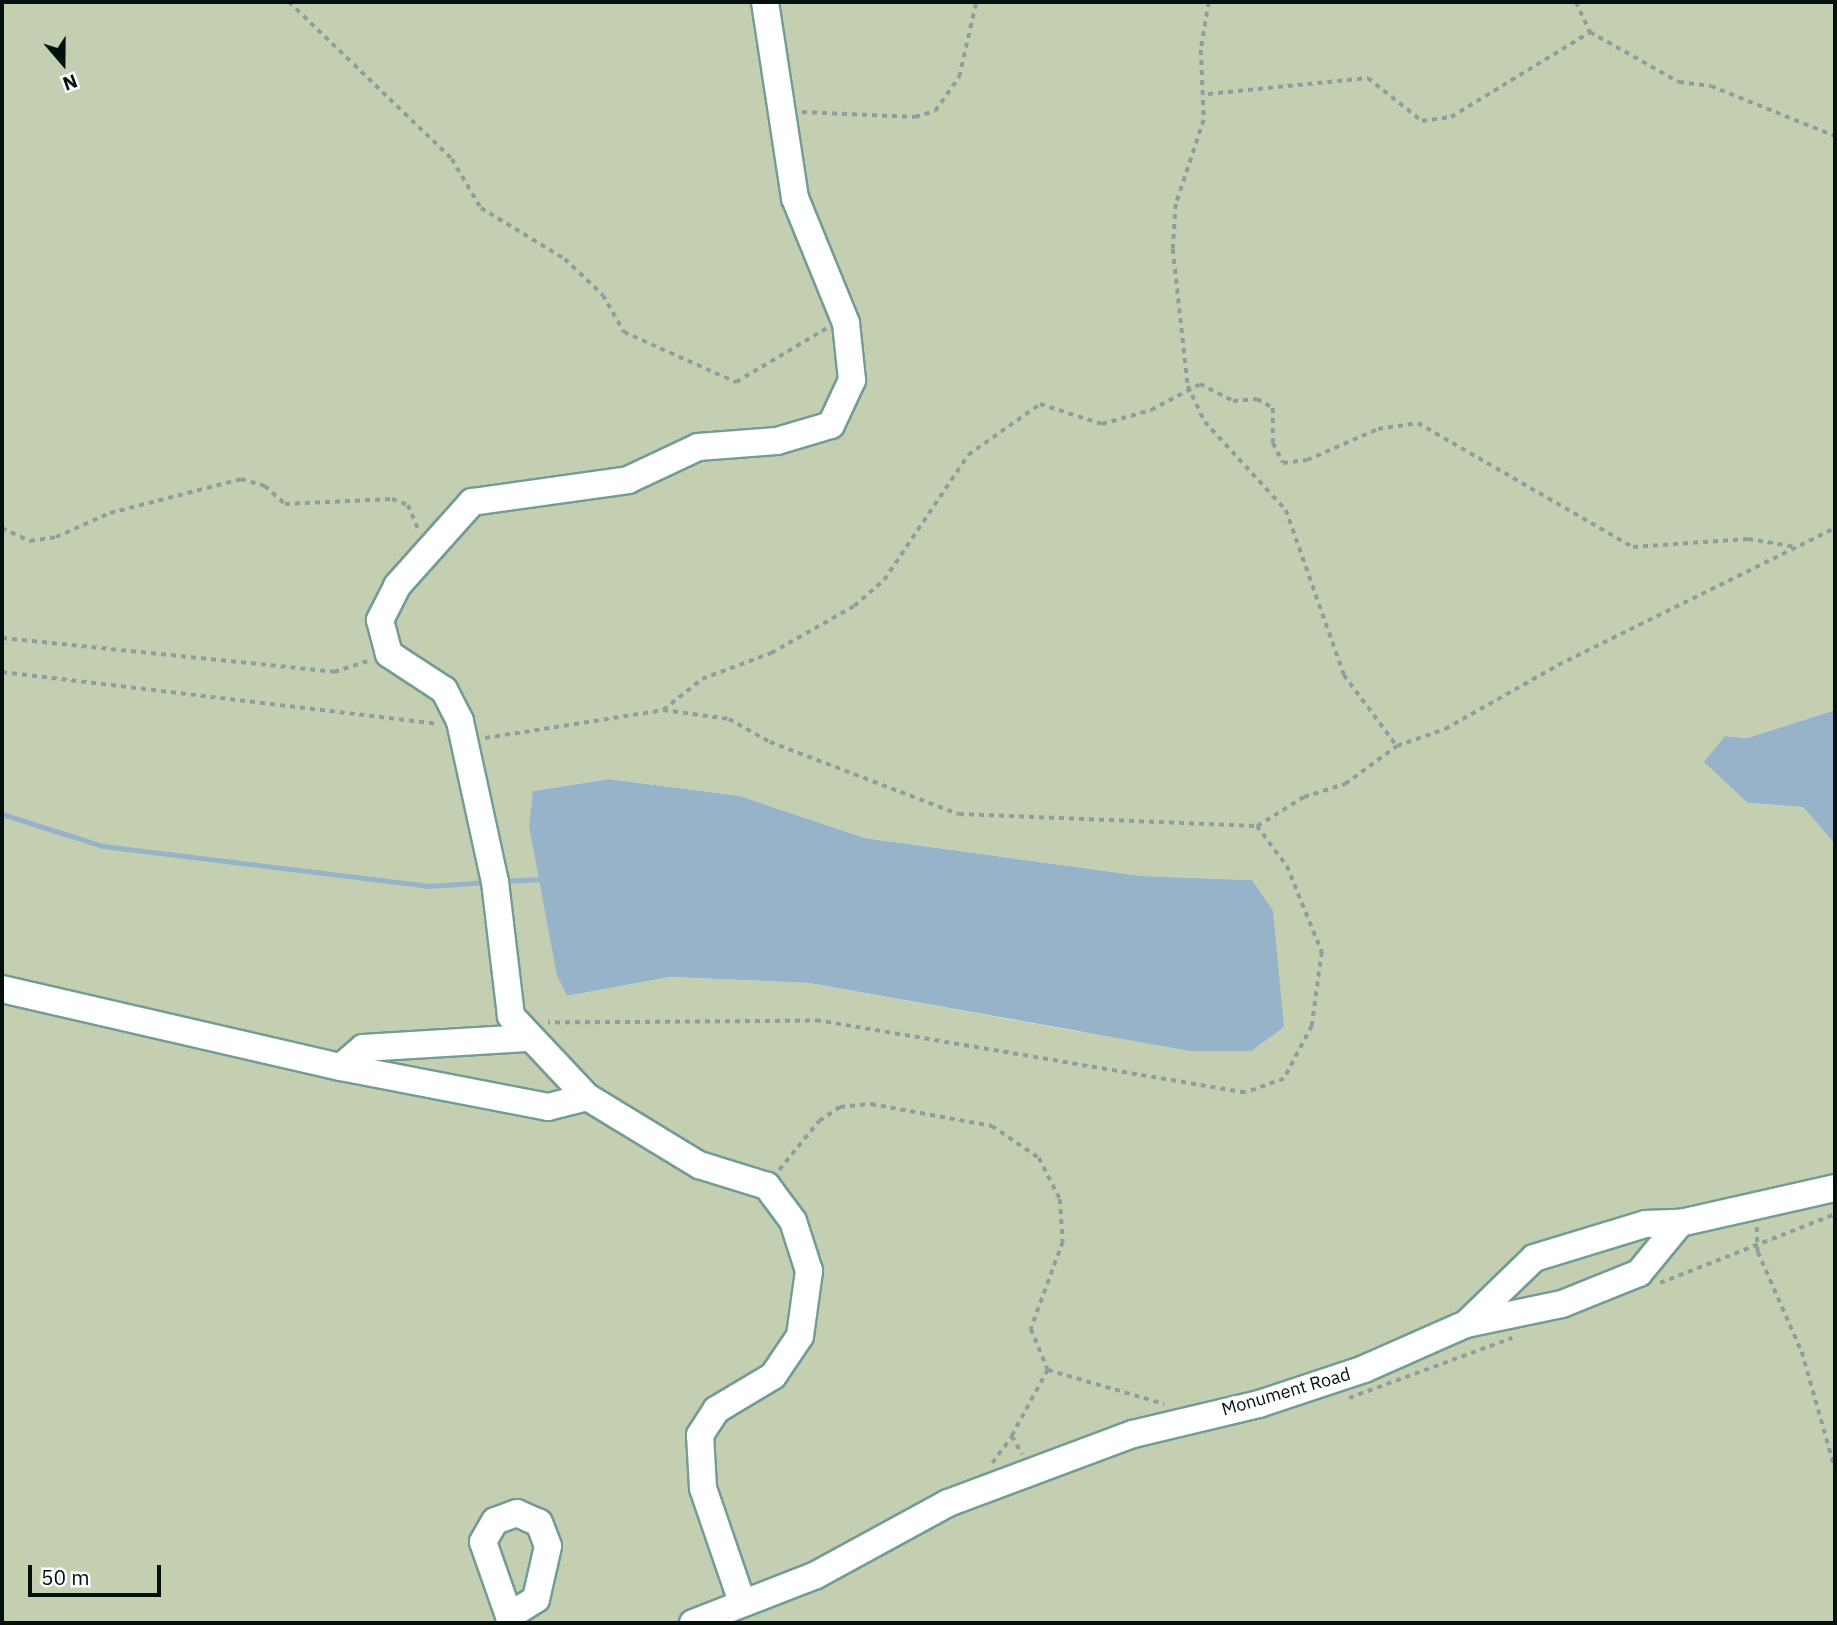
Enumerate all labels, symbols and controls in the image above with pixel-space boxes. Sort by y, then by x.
north arrow [28,28,98,98]
text: N [60,69,81,96]
street label: Monument Road [1219,1363,1353,1421]
scale bar [32,1552,164,1596]
text: 50 m [41,1563,90,1591]

